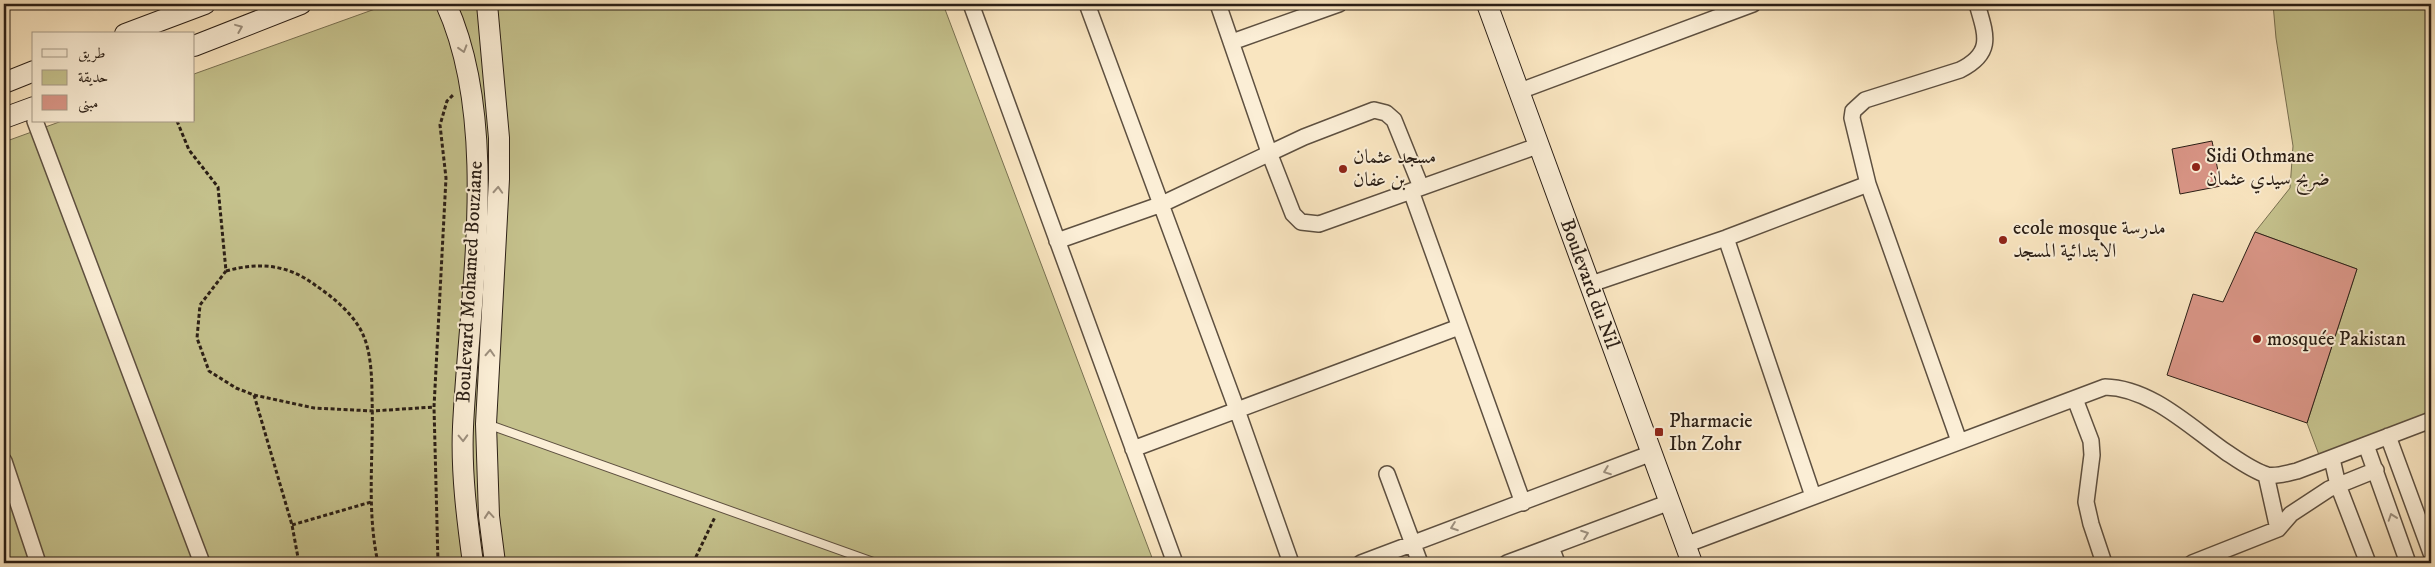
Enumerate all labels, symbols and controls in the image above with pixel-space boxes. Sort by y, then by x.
one-way arrow [234,24,243,34]
legend [32,32,195,122]
text: طريق [78,44,105,63]
one-way arrow [457,45,467,53]
text: حديقة [78,68,108,87]
text: مبنى [78,94,98,114]
place label: Sidi Othmane ضريح سيدي عثمان [2206,144,2330,195]
place label: مسجد عثمان بن عفان [1353,145,1436,193]
street label: Boulevard Mohamed Bouziane [451,160,489,404]
marker: Sidi Othmane ضريح سيدي عثمان [2190,161,2202,173]
marker: مسجد عثمان بن عفان [1337,163,1349,175]
one-way arrow [493,186,504,194]
street label: Boulevard du Nil [1554,215,1625,352]
place label: ecole mosque مدرسة الابتدائية المسجد [2013,216,2166,264]
marker: ecole mosque مدرسة الابتدائية المسجد [1997,234,2009,246]
place label: mosquée Pakistan [2267,327,2407,352]
marker: mosquée Pakistan [2251,333,2263,345]
one-way arrow [484,348,495,356]
place label: Pharmacie Ibn Zohr [1669,409,1753,457]
marker: Pharmacie Ibn Zohr [1653,426,1665,438]
one-way arrow [458,434,468,442]
one-way arrow [1603,465,1611,475]
one-way arrow [484,511,495,519]
one-way arrow [2388,513,2398,522]
one-way arrow [1451,521,1459,531]
one-way arrow [1580,530,1589,540]

